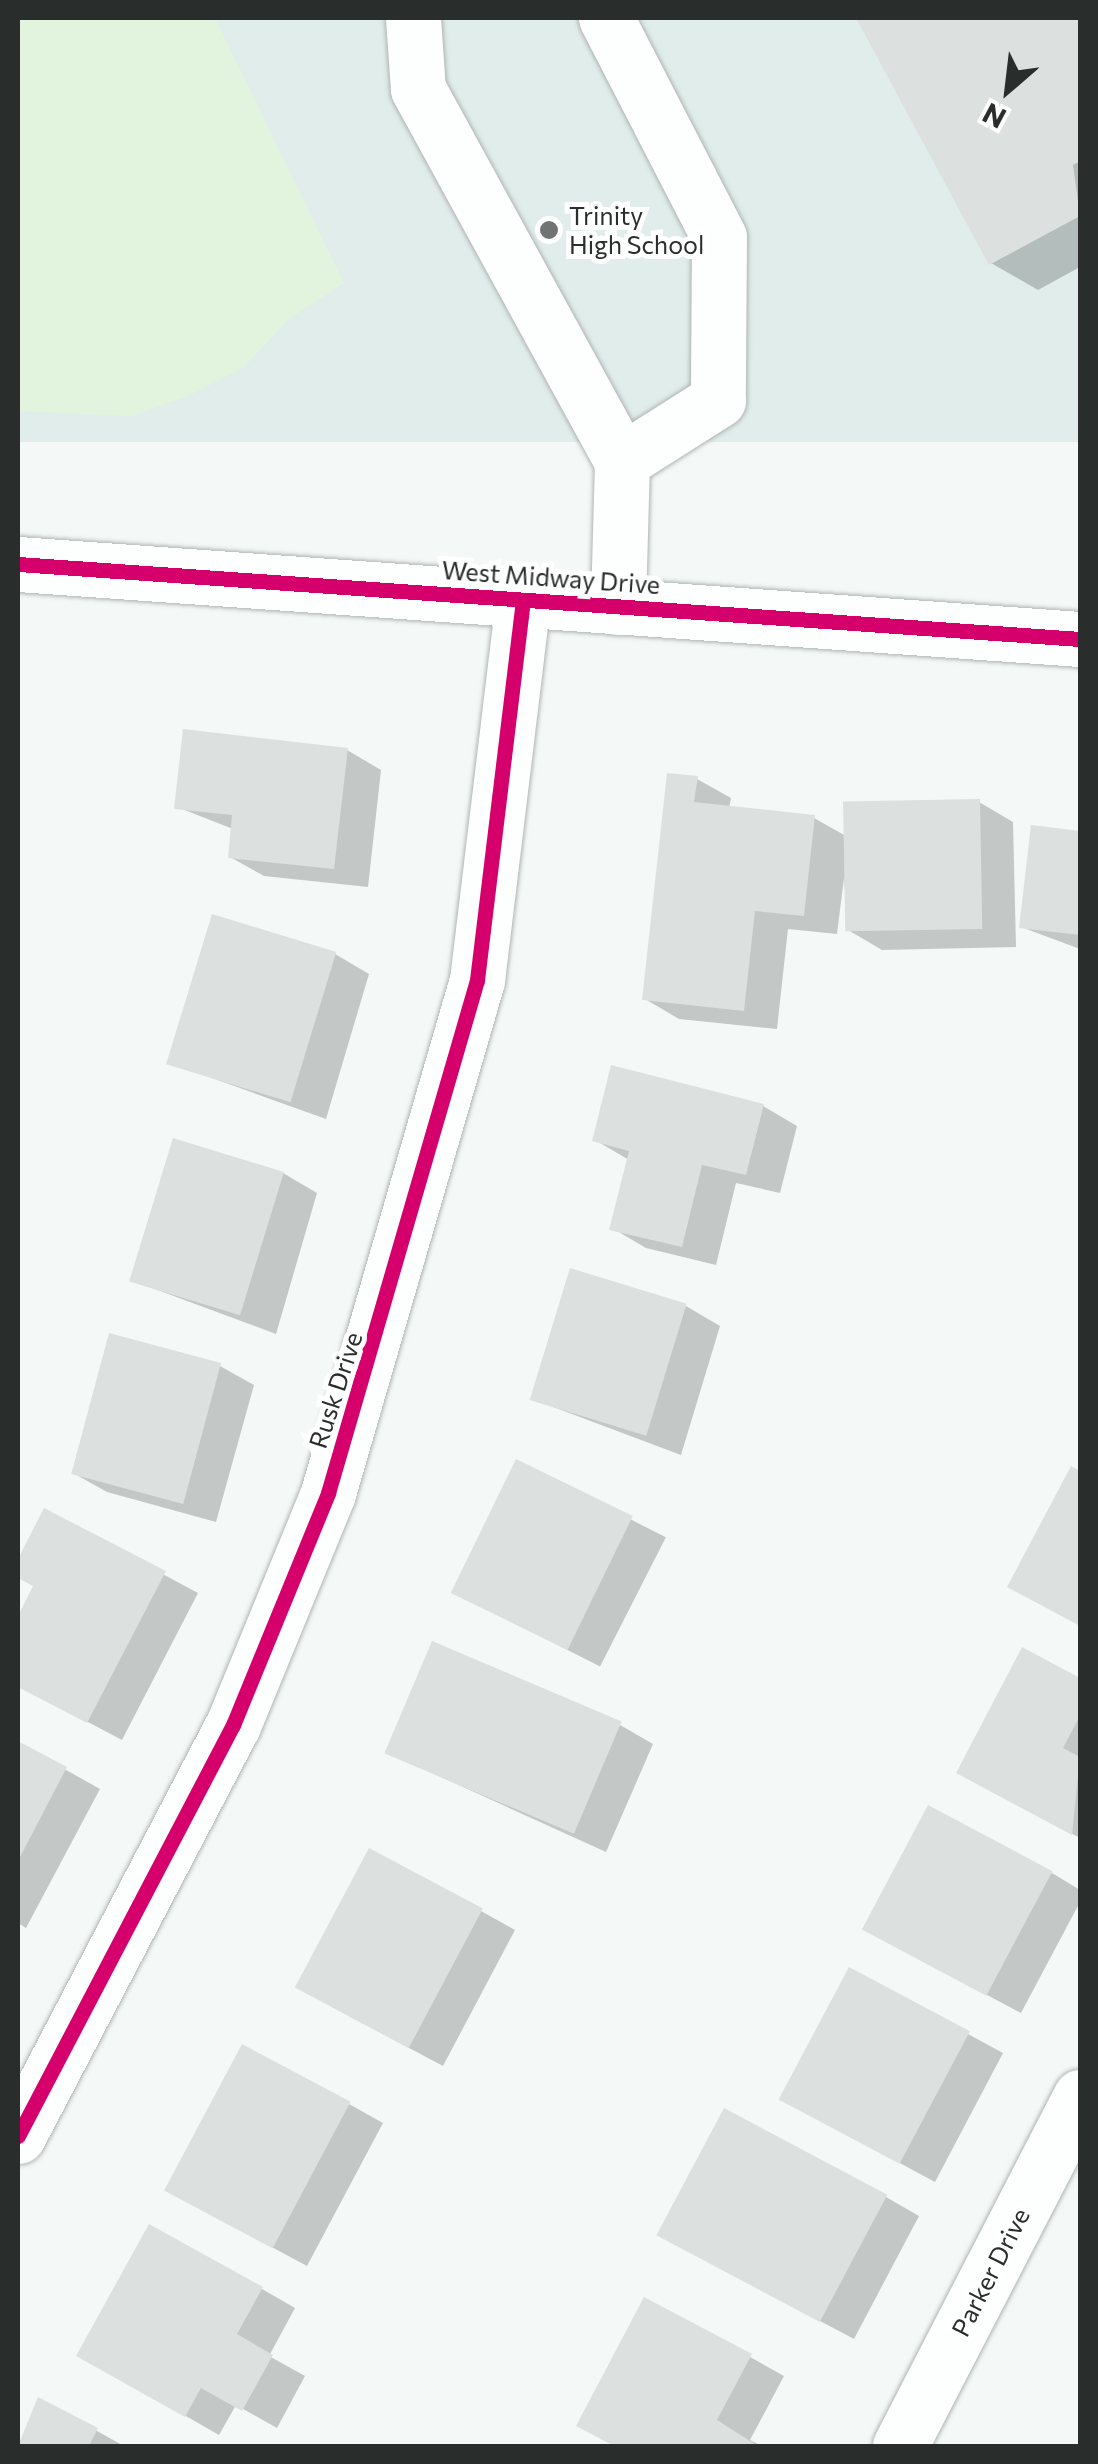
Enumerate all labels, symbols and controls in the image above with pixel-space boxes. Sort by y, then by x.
north arrow [958,40,1058,140]
text: N [977,97,1011,136]
place label: Trinity High School [569,201,704,260]
marker: Trinity High School [538,219,560,241]
street label: West Midway Drive [441,554,661,600]
street label: Rusk Drive [302,1328,368,1452]
street label: Parker Drive [945,2203,1035,2341]

